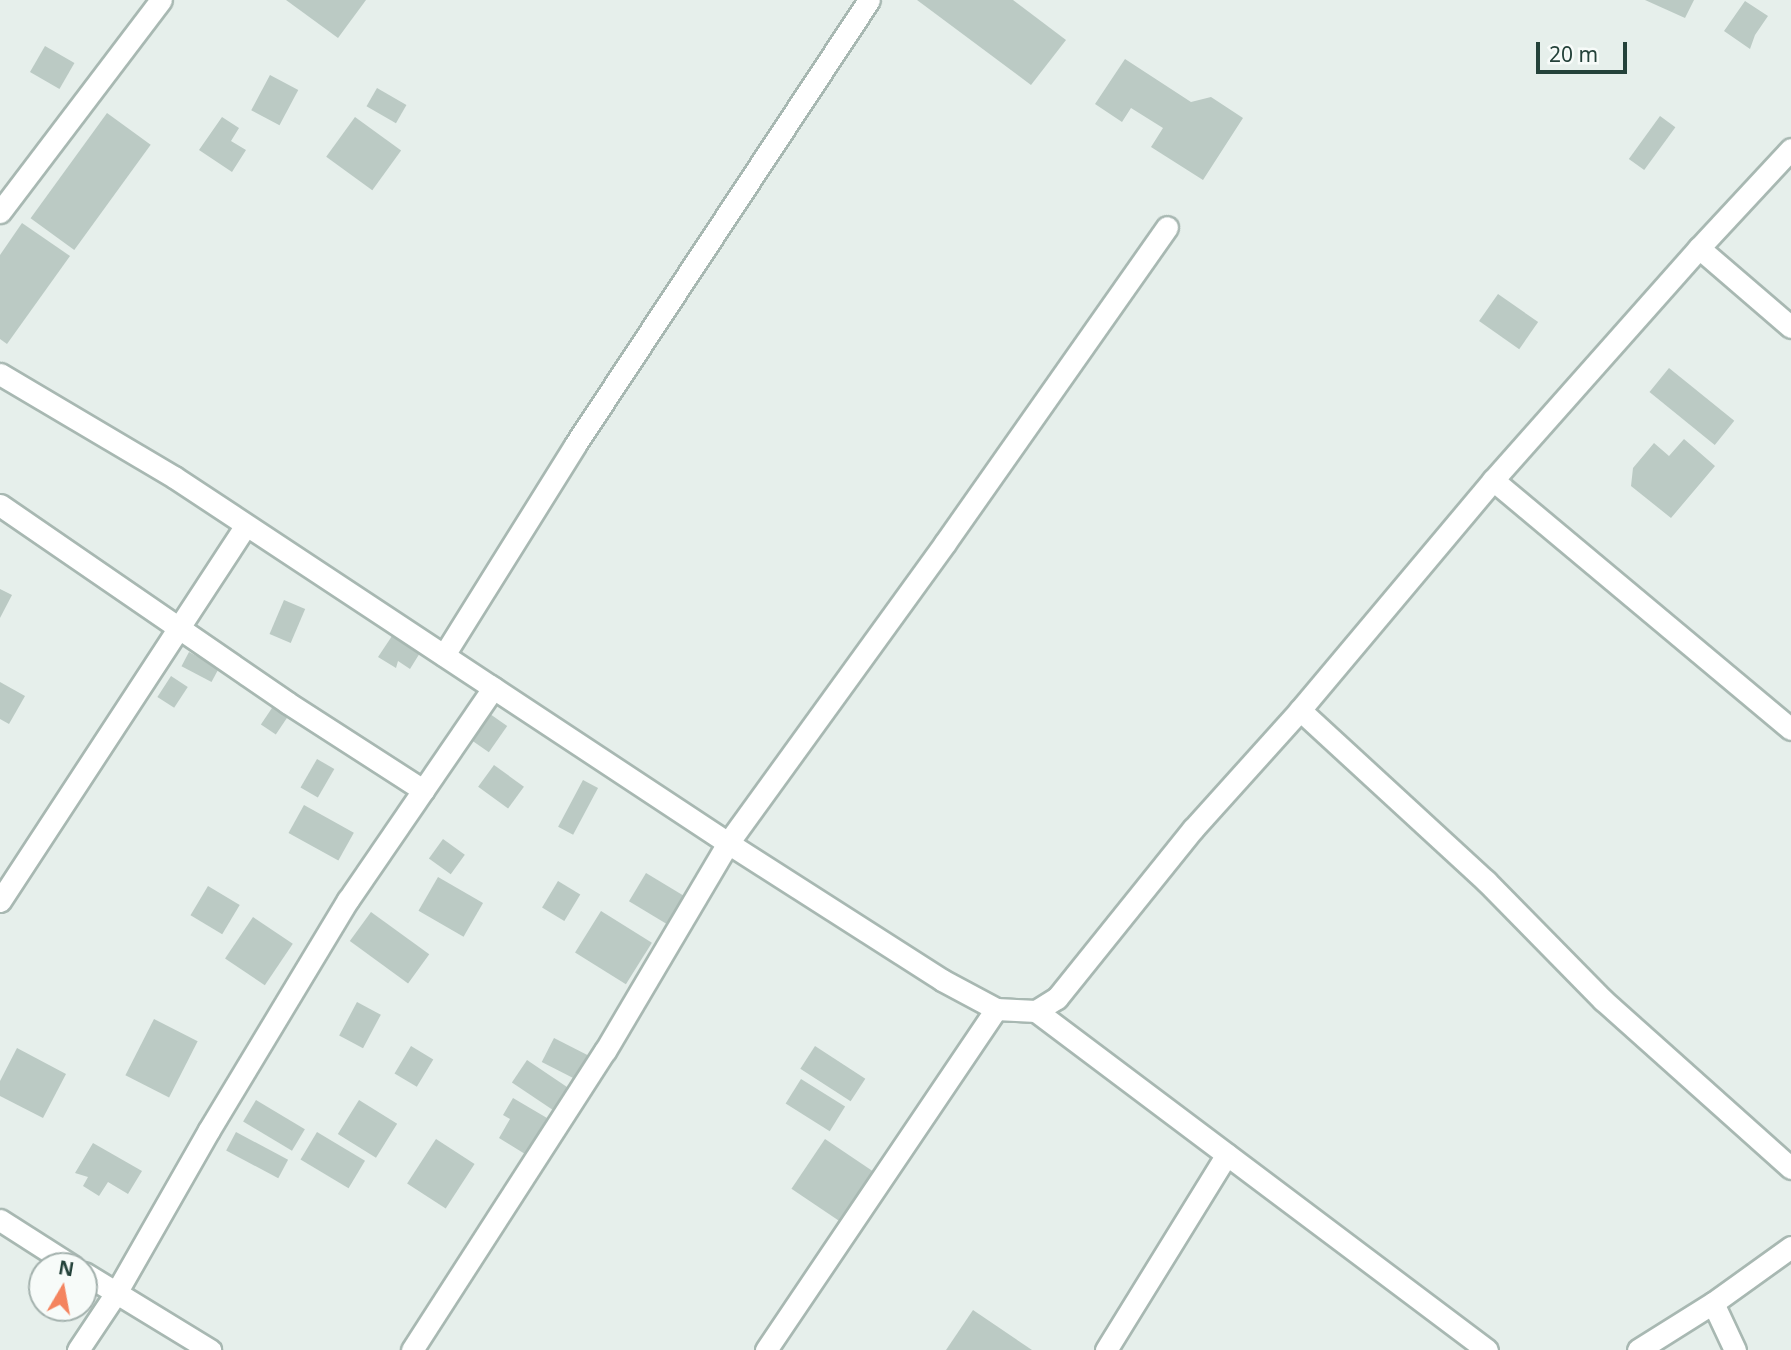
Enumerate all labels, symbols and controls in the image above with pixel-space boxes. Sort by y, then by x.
scale bar [1539,28,1630,72]
text: 20 m [1549,40,1598,68]
north arrow [28,1252,98,1322]
text: N [56,1254,76,1282]

